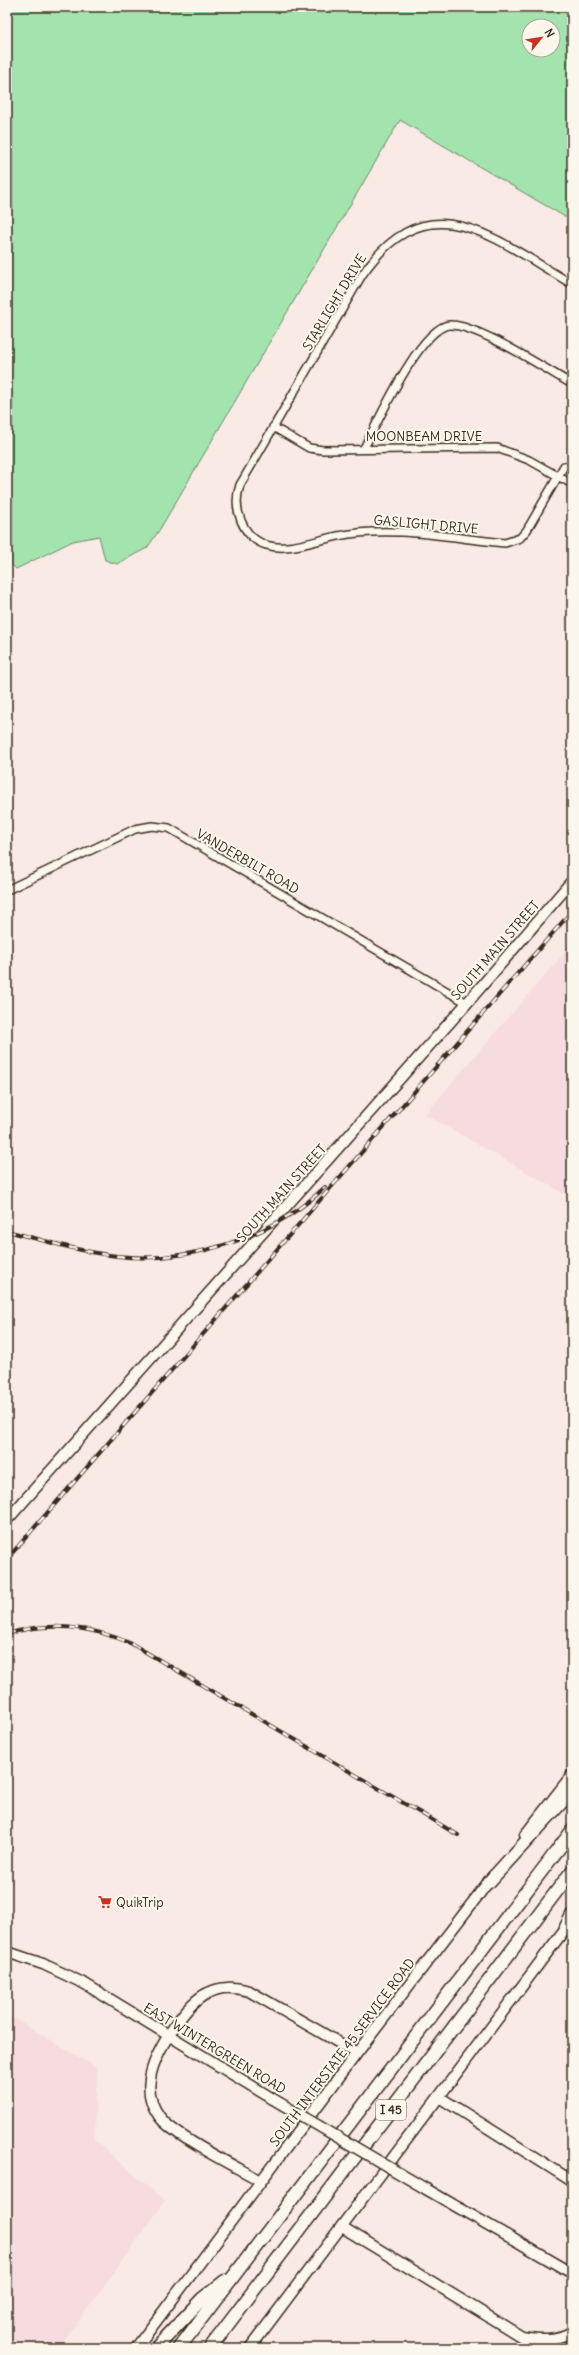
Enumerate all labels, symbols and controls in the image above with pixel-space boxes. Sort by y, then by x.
north arrow [521,18,561,58]
text: N [542,26,558,40]
street label: STARLIGHT DRIVE [299,250,370,354]
street label: MOONBEAM DRIVE [366,428,483,445]
street label: GASLIGHT DRIVE [373,511,479,538]
street label: VANDERBILT ROAD [193,825,302,898]
street label: SOUTH MAIN STREET [448,897,543,1004]
street label: SOUTH MAIN STREET [233,1141,330,1246]
supermarket icon: QuikTrip [97,1894,113,1910]
place label: QuikTrip [116,1894,164,1911]
street label: SOUTH INTERSTATE 45 SERVICE ROAD [266,1955,419,2150]
street label: EAST WINTERGREEN ROAD [141,1999,289,2098]
road number: I 45 [376,2100,406,2120]

